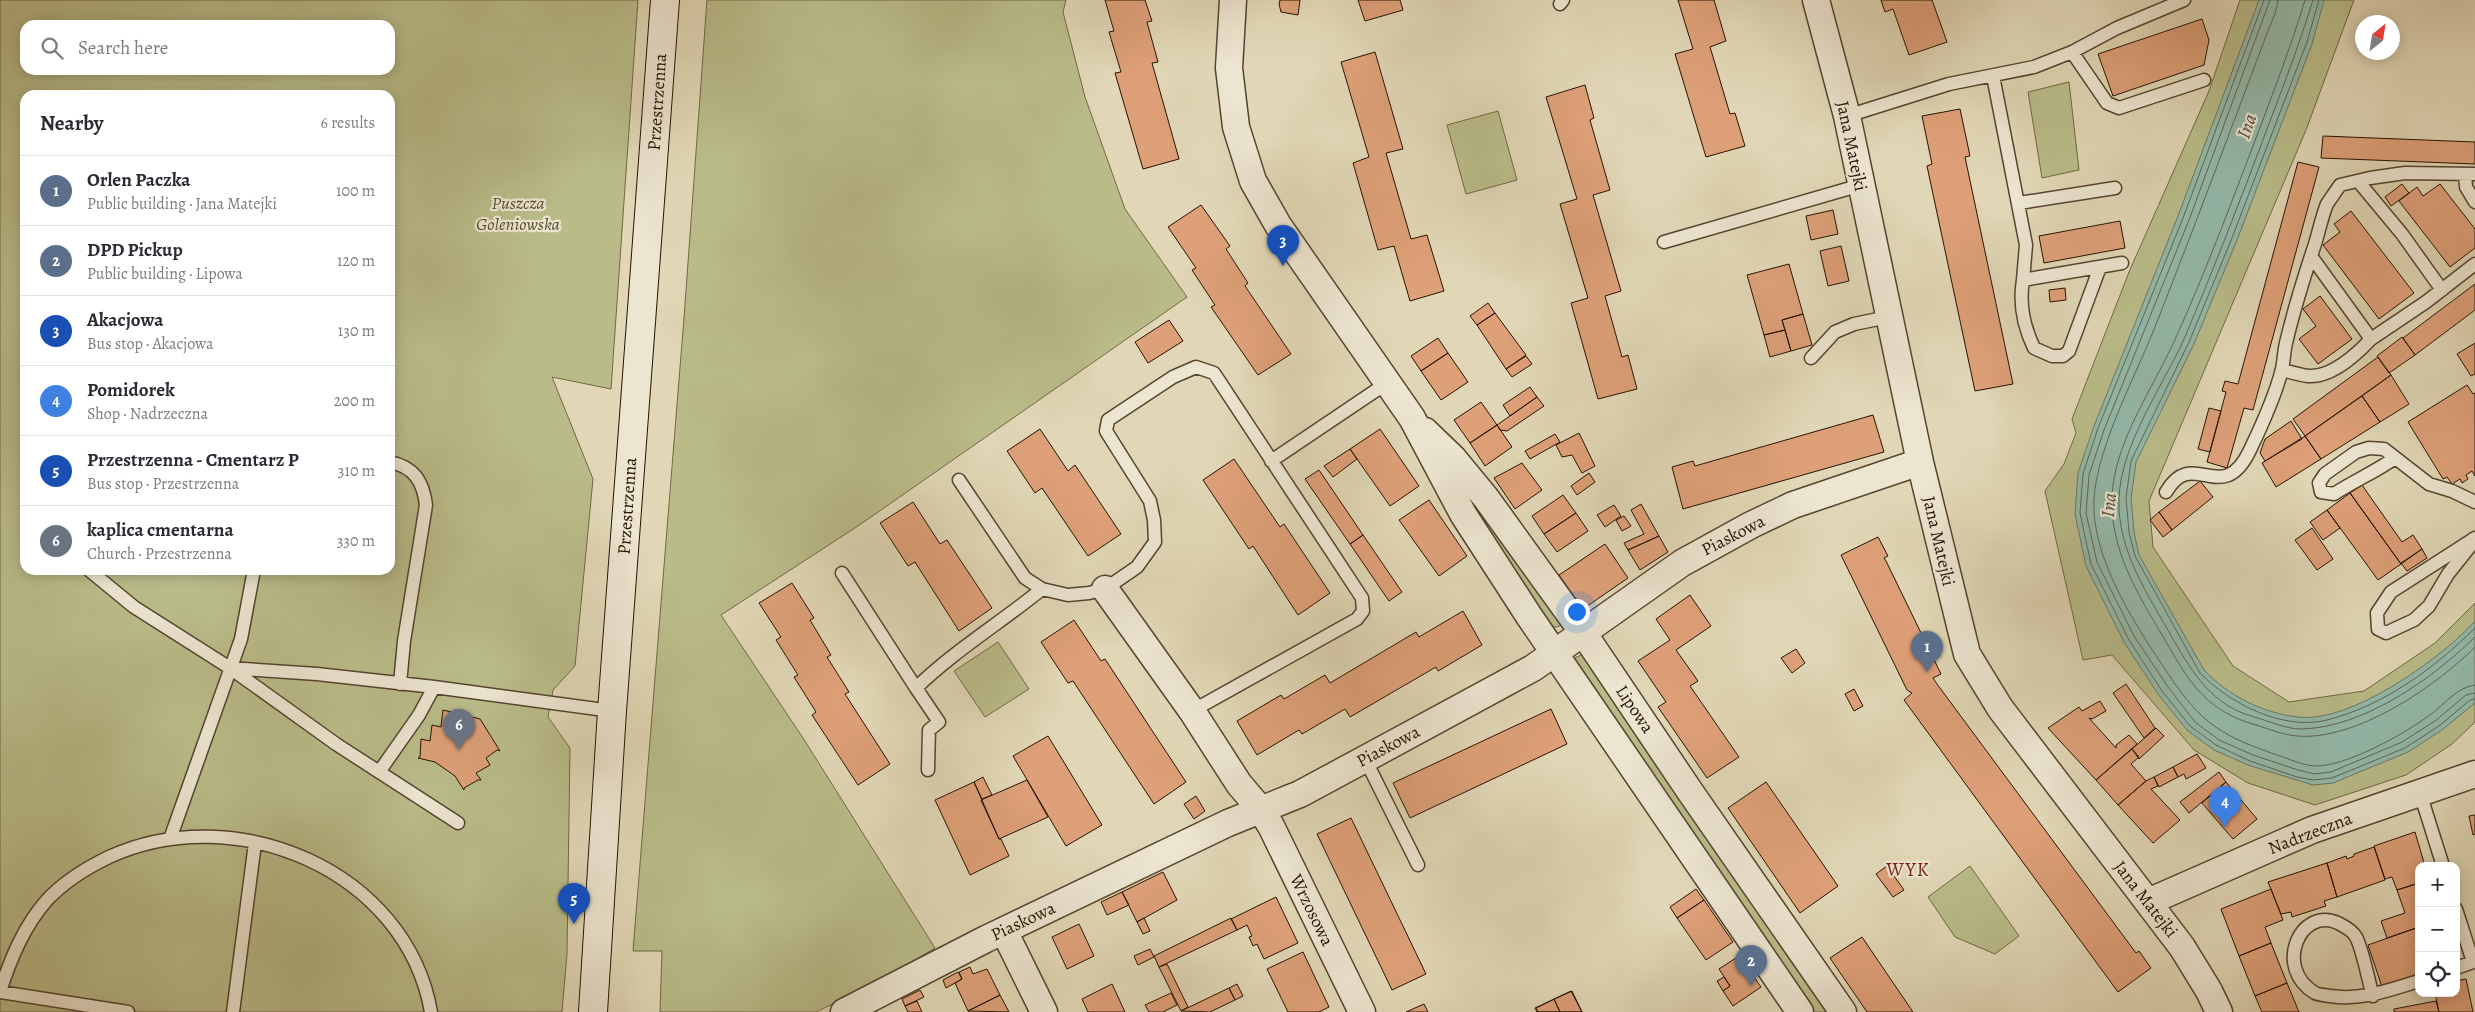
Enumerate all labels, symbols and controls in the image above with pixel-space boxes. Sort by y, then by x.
north arrow [2355,15,2400,60]
search box [20,20,395,75]
icon: search [38,34,66,62]
text: Search here [78,35,168,61]
street label: Przestrzenna [642,52,672,151]
street label: Jana Matejki [1831,99,1873,193]
text: Nearby [40,109,103,137]
water label: Ina [2231,110,2263,142]
text: 6 results [321,112,375,134]
text: Orlen Paczka [87,167,190,193]
text: 1 [53,180,59,202]
text: 100 m [336,180,375,202]
park label: Puszcza Goleniowska [476,191,560,236]
text: Public building · Jana Matejki [87,193,277,215]
pin: 3 [1267,225,1299,266]
text: DPD Pickup [87,237,183,263]
text: 2 [52,250,60,272]
text: 120 m [337,250,375,272]
text: Public building · Lipowa [87,263,243,285]
text: Akacjowa [87,307,163,333]
text: 3 [53,320,59,342]
text: 130 m [338,320,375,342]
text: Bus stop · Akacjowa [87,333,214,355]
text: Pomidorek [87,377,175,403]
text: 4 [52,390,60,412]
text: 200 m [334,390,375,412]
text: Shop · Nadrzeczna [87,403,208,425]
text: Przestrzenna - Cmentarz P [87,447,299,473]
street label: Przestrzenna [612,456,642,555]
text: 5 [53,460,59,482]
text: 310 m [338,460,375,482]
text: Bus stop · Przestrzenna [87,473,239,495]
water label: Ina [2095,491,2123,519]
street label: Jana Matejki [1917,494,1961,588]
street label: Piaskowa [1697,508,1770,561]
text: kaplica cmentarna [87,517,234,543]
text: 6 [52,530,60,552]
text: 330 m [337,530,375,552]
text: Church · Przestrzenna [87,543,232,565]
your location [1564,599,1590,625]
pin: 1 [1911,631,1943,672]
street label: Lipowa [1610,680,1660,738]
pin: 6 [443,709,475,750]
street label: Piaskowa [1352,719,1424,773]
pin: 4 [2209,786,2241,827]
street label: Nadrzeczna [2265,806,2356,860]
street label: Jana Matejki [2108,856,2184,942]
district label: WYK [1885,857,1930,883]
map controls [2415,862,2460,997]
button: + [2415,862,2460,907]
street label: Wrzosowa [1284,869,1340,950]
pin: 5 [558,883,590,924]
street label: Piaskowa [987,895,1060,946]
button: − [2415,907,2460,952]
pin: 2 [1735,945,1767,986]
button: locate [2415,952,2460,997]

